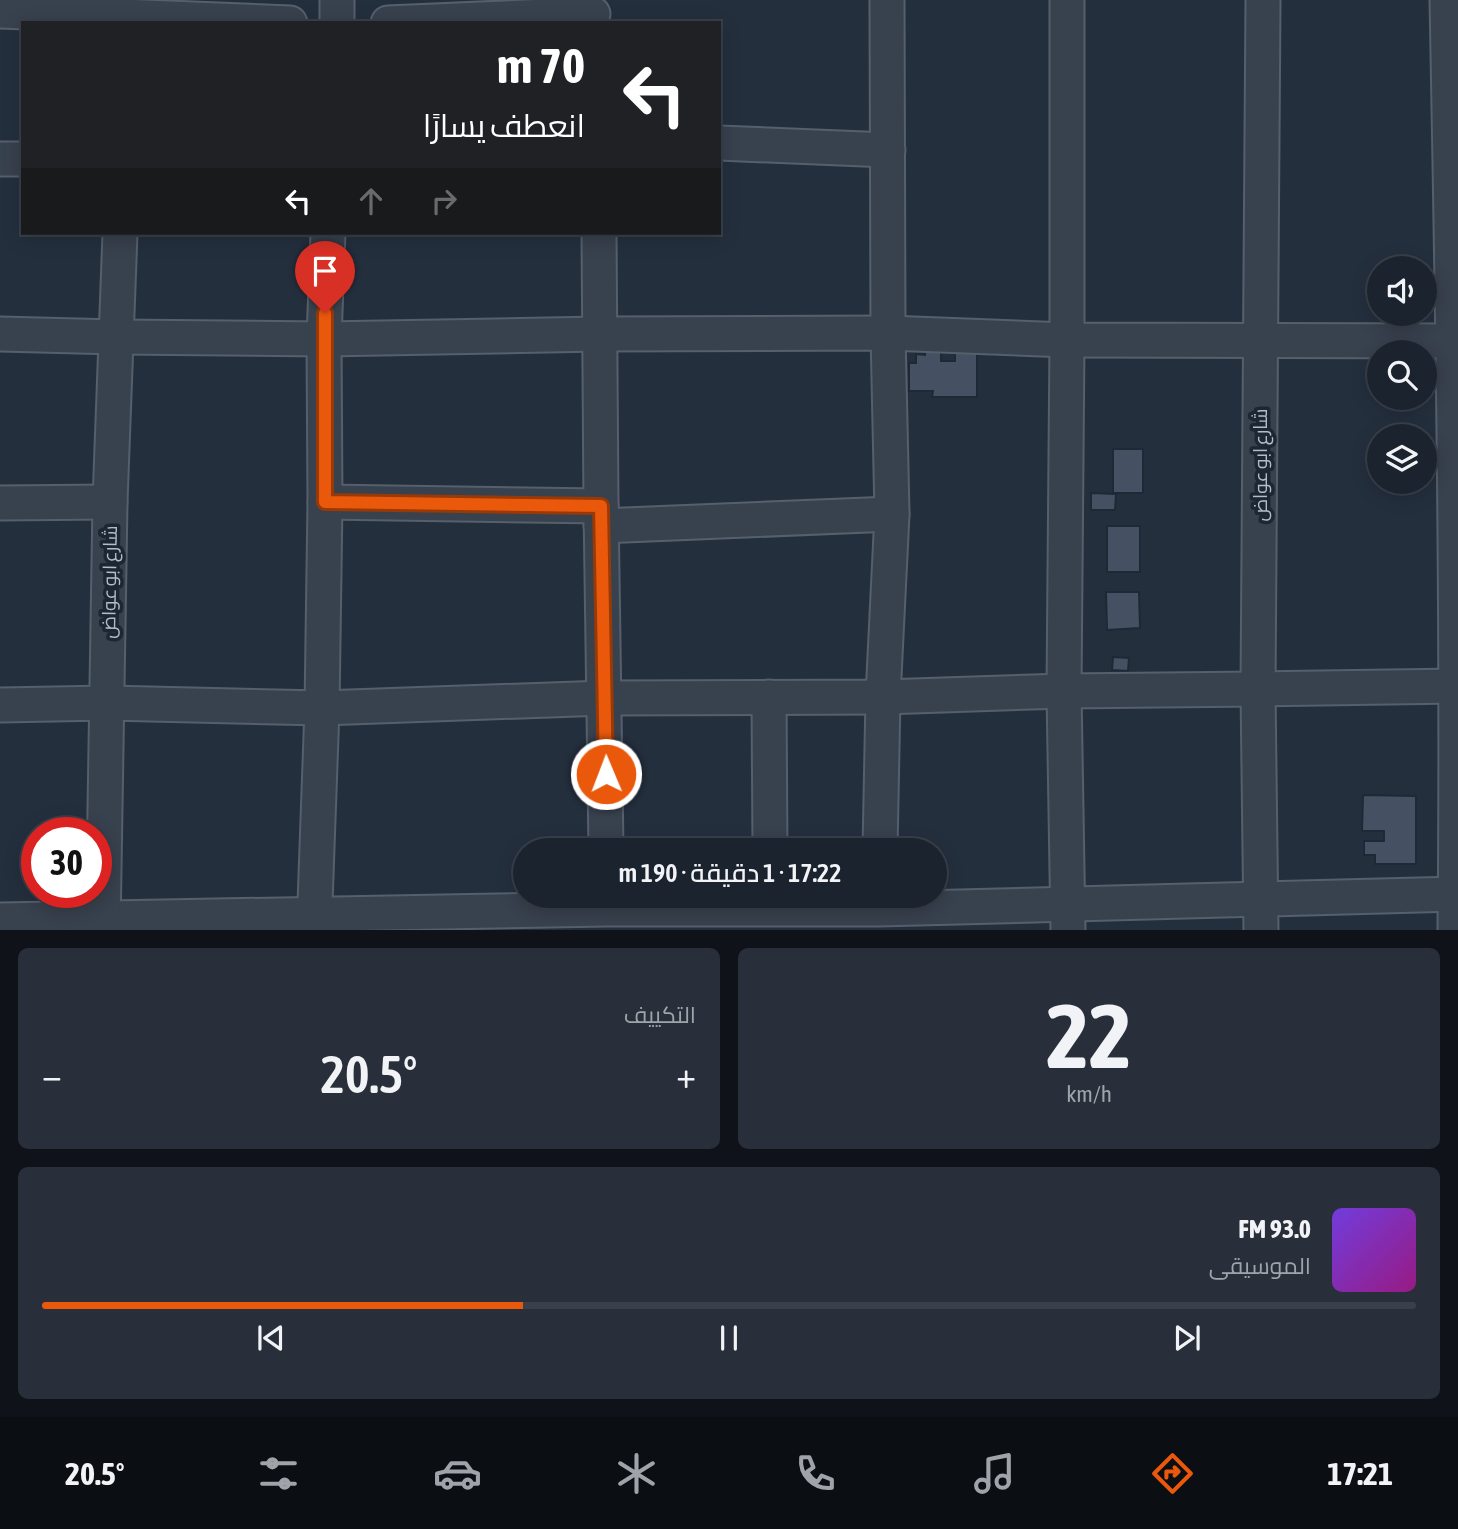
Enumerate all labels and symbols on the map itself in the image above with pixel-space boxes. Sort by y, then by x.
pin [295,241,355,313]
street label: شارع ابو عواض [1249,408,1274,522]
street label: شارع ابو عواض [97,525,124,639]
position arrow [569,737,643,811]
speed limit sign: 30 [21,817,112,908]

